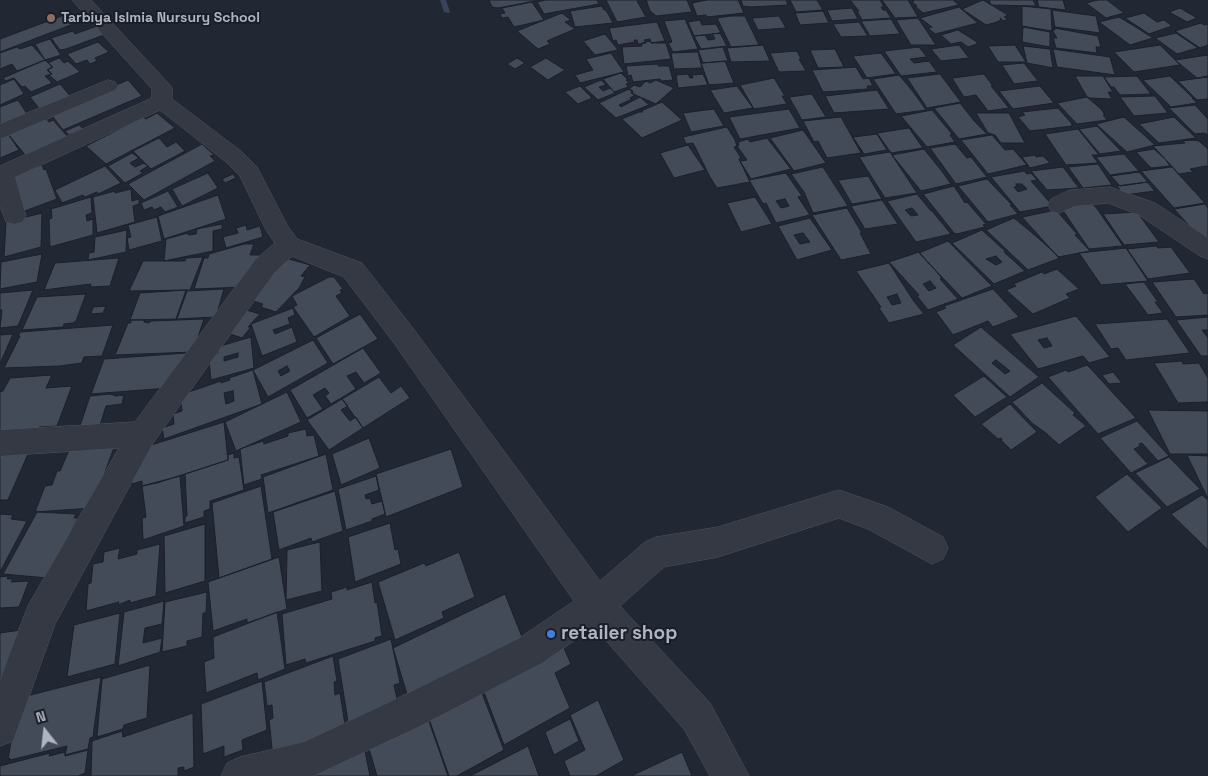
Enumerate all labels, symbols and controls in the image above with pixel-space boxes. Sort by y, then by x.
place label: Tarbiya Islmia Nursury School [61,10,260,26]
marker: Tarbiya Islmia Nursury School [45,12,57,24]
place label: retailer shop [561,623,677,645]
marker: retailer shop [545,628,557,640]
north arrow [20,706,70,756]
text: N [34,707,48,727]

